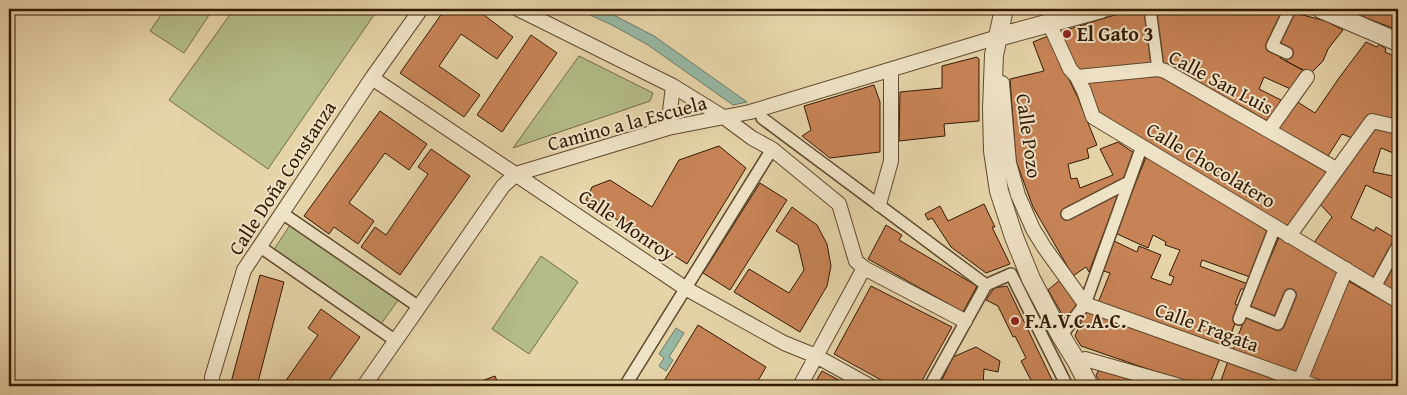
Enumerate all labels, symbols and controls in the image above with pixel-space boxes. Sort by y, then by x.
place label: El Gato 3 [1077,19,1154,48]
marker: El Gato 3 [1061,28,1073,40]
street label: Calle San Luis [1164,42,1279,121]
street label: Camino a la Escuela [544,87,710,158]
street label: Calle Pozo [1009,92,1050,180]
street label: Calle Doña Constanza [221,94,343,261]
street label: Calle Chocolatero [1141,114,1281,215]
street label: Calle Monroy [573,181,682,268]
street label: Calle Fragata [1151,294,1264,359]
place label: F.A.V.C.A.C. [1025,306,1126,335]
marker: F.A.V.C.A.C. [1009,315,1021,327]

